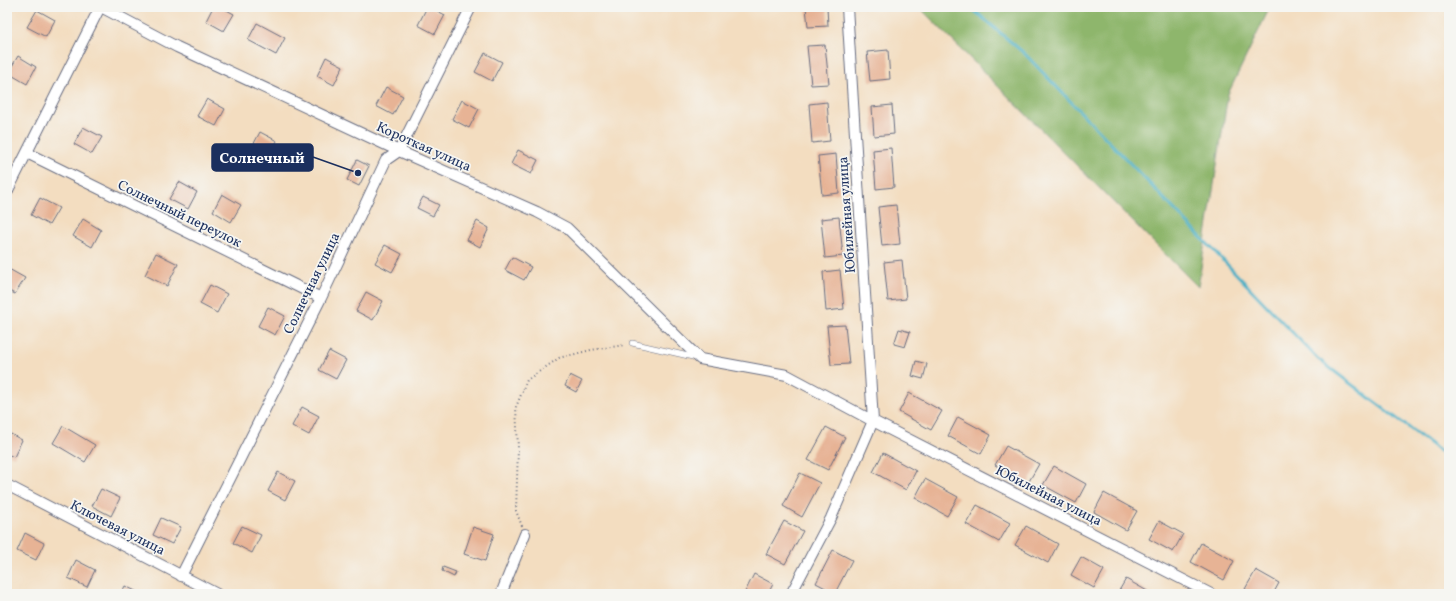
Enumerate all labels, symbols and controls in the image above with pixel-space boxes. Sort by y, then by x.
street label: Короткая улица [373,118,474,177]
callout: Солнечный [212,144,313,171]
text: Солнечный [219,149,305,170]
street label: Юбилейная улица [834,156,861,274]
street label: Солнечный переулок [114,176,245,253]
street label: Солнечная улица [279,230,345,338]
street label: Юбилейная улица [992,461,1105,531]
street label: Ключевая улица [66,496,168,561]

